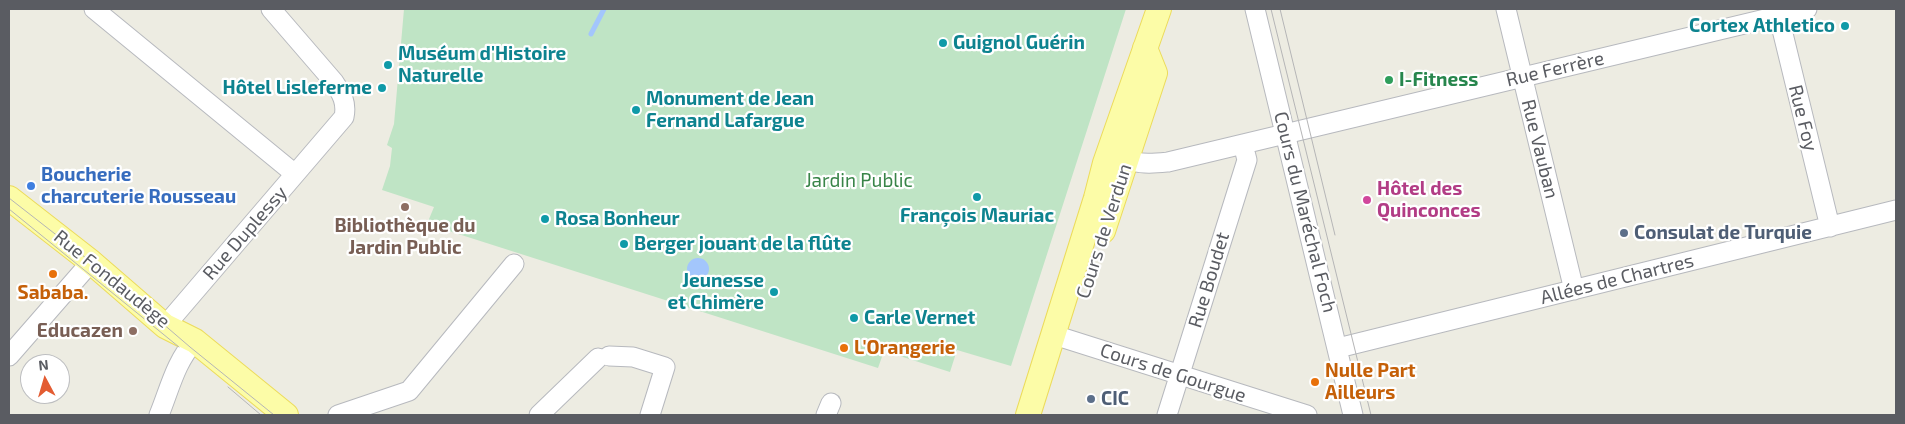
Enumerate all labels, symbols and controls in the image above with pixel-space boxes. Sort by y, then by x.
place label: Cortex Athletico [1689,15,1835,37]
marker: Cortex Athletico [1839,20,1851,32]
place label: Guignol Guérin [953,32,1085,54]
marker: Guignol Guérin [937,37,949,49]
place label: Muséum d'Histoire Naturelle [398,43,566,87]
street label: Rue Ferrère [1504,47,1606,91]
marker: Muséum d'Histoire Naturelle [382,59,394,71]
place label: I-Fitness [1399,69,1478,91]
marker: I-Fitness [1383,74,1395,86]
place label: Hôtel Lisleferme [223,77,372,99]
marker: Hôtel Lisleferme [376,82,388,94]
street label: Rue Foy [1784,82,1822,154]
place label: Monument de Jean Fernand Lafargue [646,88,814,132]
street label: Rue Vauban [1517,97,1563,201]
marker: Monument de Jean Fernand Lafargue [630,104,642,116]
street label: Cours du Maréchal Foch [1269,109,1341,315]
street label: Cours de Verdun [1071,161,1137,301]
place label: Boucherie charcuterie Rousseau [41,164,236,208]
park label: Jardin Public [805,170,913,192]
place label: Hôtel des Quinconces [1377,178,1481,222]
marker: Boucherie charcuterie Rousseau [25,180,37,192]
street label: Rue Duplessy [198,182,292,284]
marker: François Mauriac [971,191,983,203]
marker: Hôtel des Quinconces [1361,194,1373,206]
marker: Bibliothèque du Jardin Public [399,201,411,213]
place label: François Mauriac [900,205,1054,227]
place label: Rosa Bonheur [555,208,680,230]
marker: Rosa Bonheur [539,213,551,225]
place label: Bibliothèque du Jardin Public [334,215,476,259]
place label: Consulat de Turquie [1634,222,1812,244]
street label: Rue Fondaudège [49,225,175,333]
marker: Consulat de Turquie [1618,227,1630,239]
street label: Rue Boudet [1184,229,1234,331]
place label: Berger jouant de la flûte [634,233,852,255]
marker: Berger jouant de la flûte [618,238,630,250]
street label: Allées de Chartres [1538,249,1696,309]
marker: Sababa. [47,268,59,280]
place label: Jeunesse et Chimère [667,270,764,314]
place label: Sababa. [18,282,88,304]
marker: Jeunesse et Chimère [768,286,780,298]
place label: Carle Vernet [864,307,975,329]
marker: Carle Vernet [848,312,860,324]
place label: Educazen [37,320,123,342]
marker: Educazen [127,325,139,337]
place label: L'Orangerie [854,337,956,359]
street label: Cours de Gourgue [1097,339,1249,407]
marker: L'Orangerie [838,342,850,354]
north arrow [20,354,70,404]
text: N [38,356,49,374]
place label: Nulle Part Ailleurs [1325,360,1416,404]
marker: Nulle Part Ailleurs [1309,376,1321,388]
place label: CIC [1101,388,1129,410]
marker: CIC [1085,393,1097,405]

